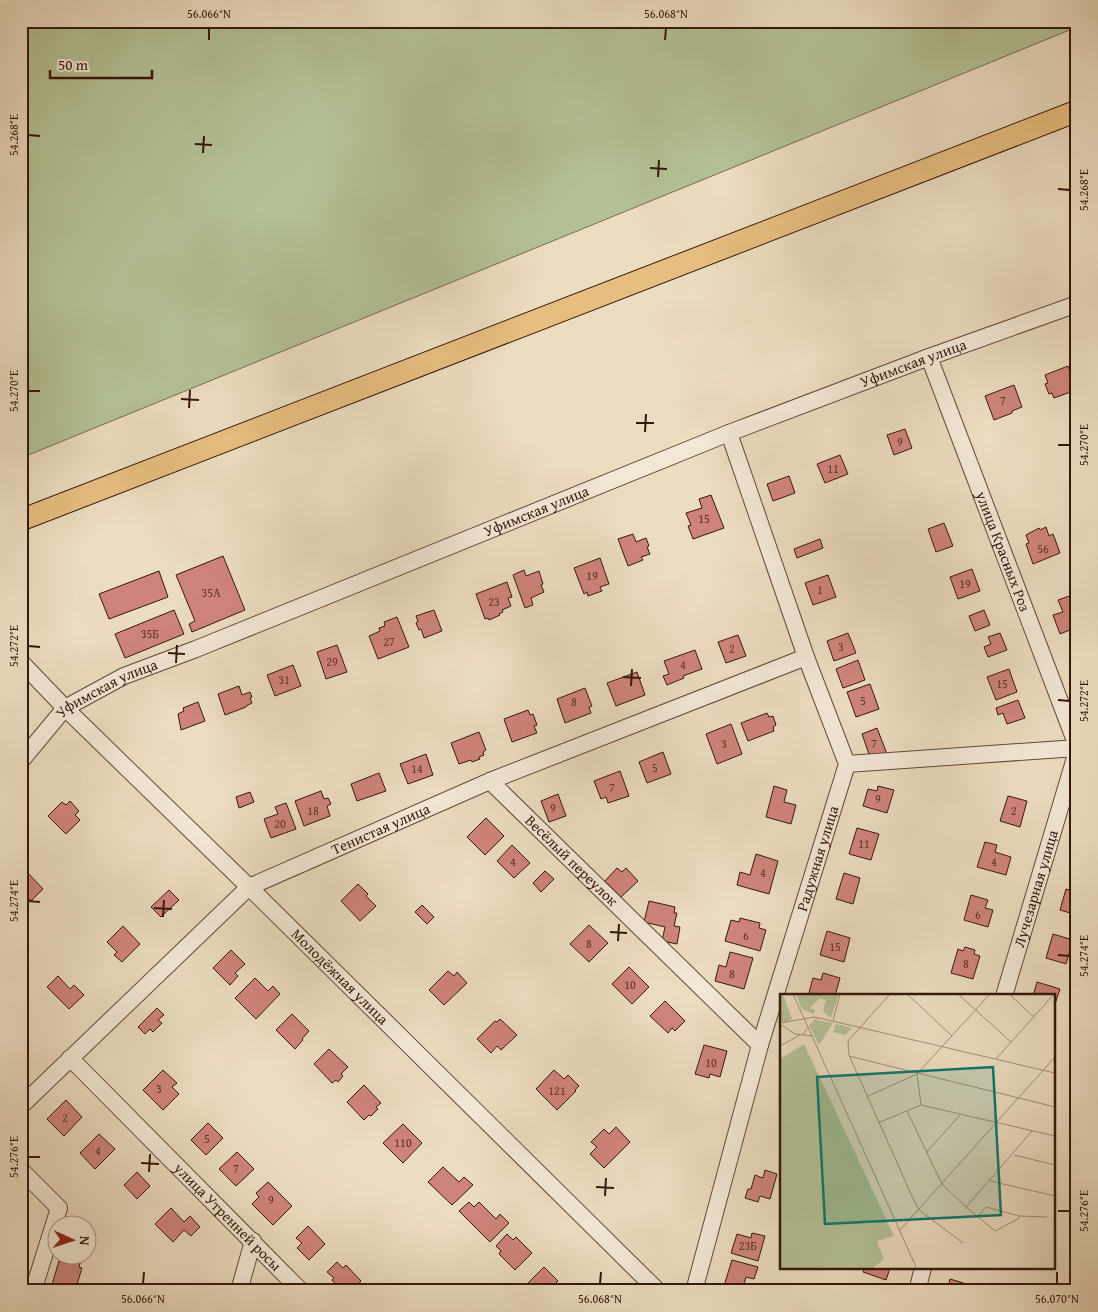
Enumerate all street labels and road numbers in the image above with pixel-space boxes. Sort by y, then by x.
street label: Уфимская улица [857,333,970,392]
street label: Уфимская улица [480,480,593,541]
street label: улица Красных Роз [971,487,1036,614]
street label: Уфимская улица [50,653,161,722]
street label: Тенистая улица [328,797,434,859]
street label: Радужная улица [791,802,844,914]
street label: Весёлый переулок [521,810,623,911]
street label: Лучезарная улица [1008,827,1063,950]
street label: Молодёжная улица [287,924,394,1030]
street label: улица Утренней росы [169,1157,287,1276]

